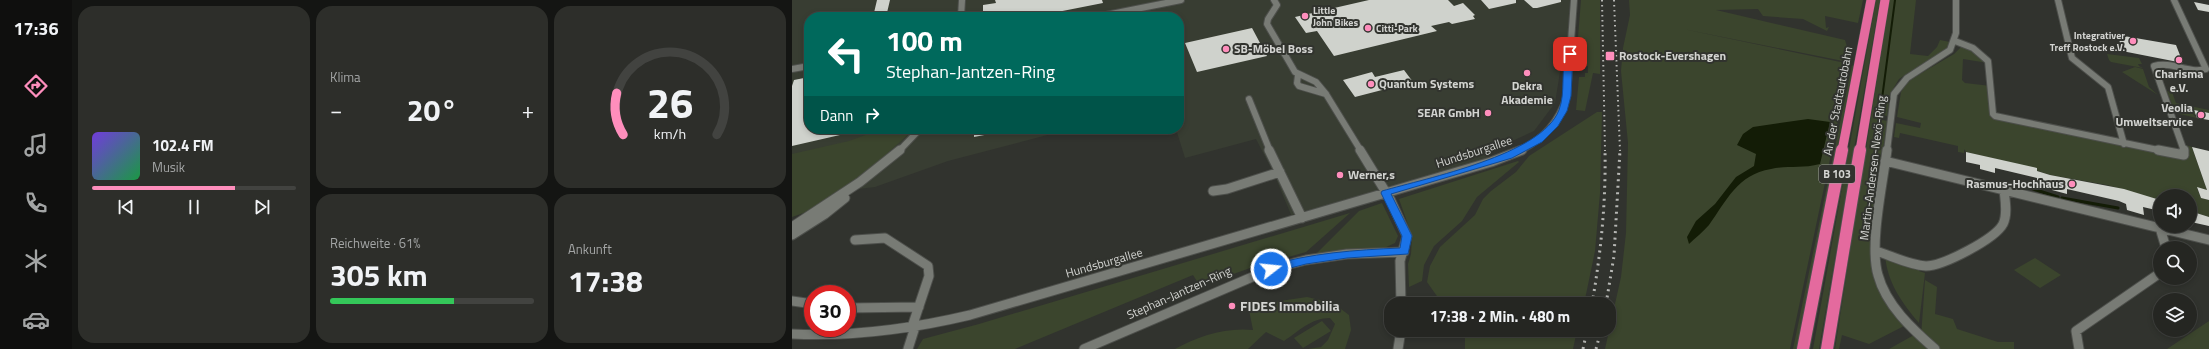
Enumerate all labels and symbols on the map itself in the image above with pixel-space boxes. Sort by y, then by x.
place label: Little John Bikes [1313,3,1358,30]
marker: Little John Bikes [1300,11,1310,21]
place label: Citti-Park [1376,21,1419,36]
marker: Citti-Park [1363,23,1373,33]
place label: Integrativer Treff Rostock e.V. [2050,28,2125,55]
marker: Integrativer Treff Rostock e.V. [2128,36,2138,46]
pin [1553,37,1587,71]
place label: SB-Möbel Boss [1234,39,1313,58]
marker: SB-Möbel Boss [1221,44,1231,54]
street label: An der Stadtautobahn [1818,45,1857,157]
place label: Rostock-Evershagen [1619,46,1726,65]
marker: Rostock-Evershagen [1604,50,1616,62]
marker: Charisma e.V. [2174,55,2184,65]
place label: Charisma e.V. [2155,64,2203,97]
marker: Dekra Akademie [1522,68,1532,78]
place label: Quantum Systems [1379,74,1475,93]
place label: Dekra Akademie [1501,76,1553,109]
marker: Quantum Systems [1366,79,1376,89]
street label: Martin-Andersen-Nexö-Ring [1854,94,1891,241]
place label: Veolia Umweltservice [2115,98,2193,131]
place label: SEAR GmbH [1418,103,1480,122]
marker: SEAR GmbH [1483,108,1493,118]
marker: Veolia Umweltservice [2196,110,2206,120]
street label: Hundsburgallee [1433,130,1515,173]
place label: Werner,s [1348,165,1395,184]
road number: B 103 [1819,165,1855,183]
marker: Werner,s [1335,170,1345,180]
place label: Rasmus-Hochhaus [1966,174,2064,193]
marker: Rasmus-Hochhaus [2067,179,2077,189]
street label: Hundsburgallee [1063,242,1145,283]
position arrow [1250,248,1292,290]
street label: Stephan-Jantzen-Ring [1123,261,1234,324]
speed limit sign: 30 [804,285,856,337]
place label: FIDES Immobilia [1240,295,1340,316]
marker: FIDES Immobilia [1227,301,1237,311]

